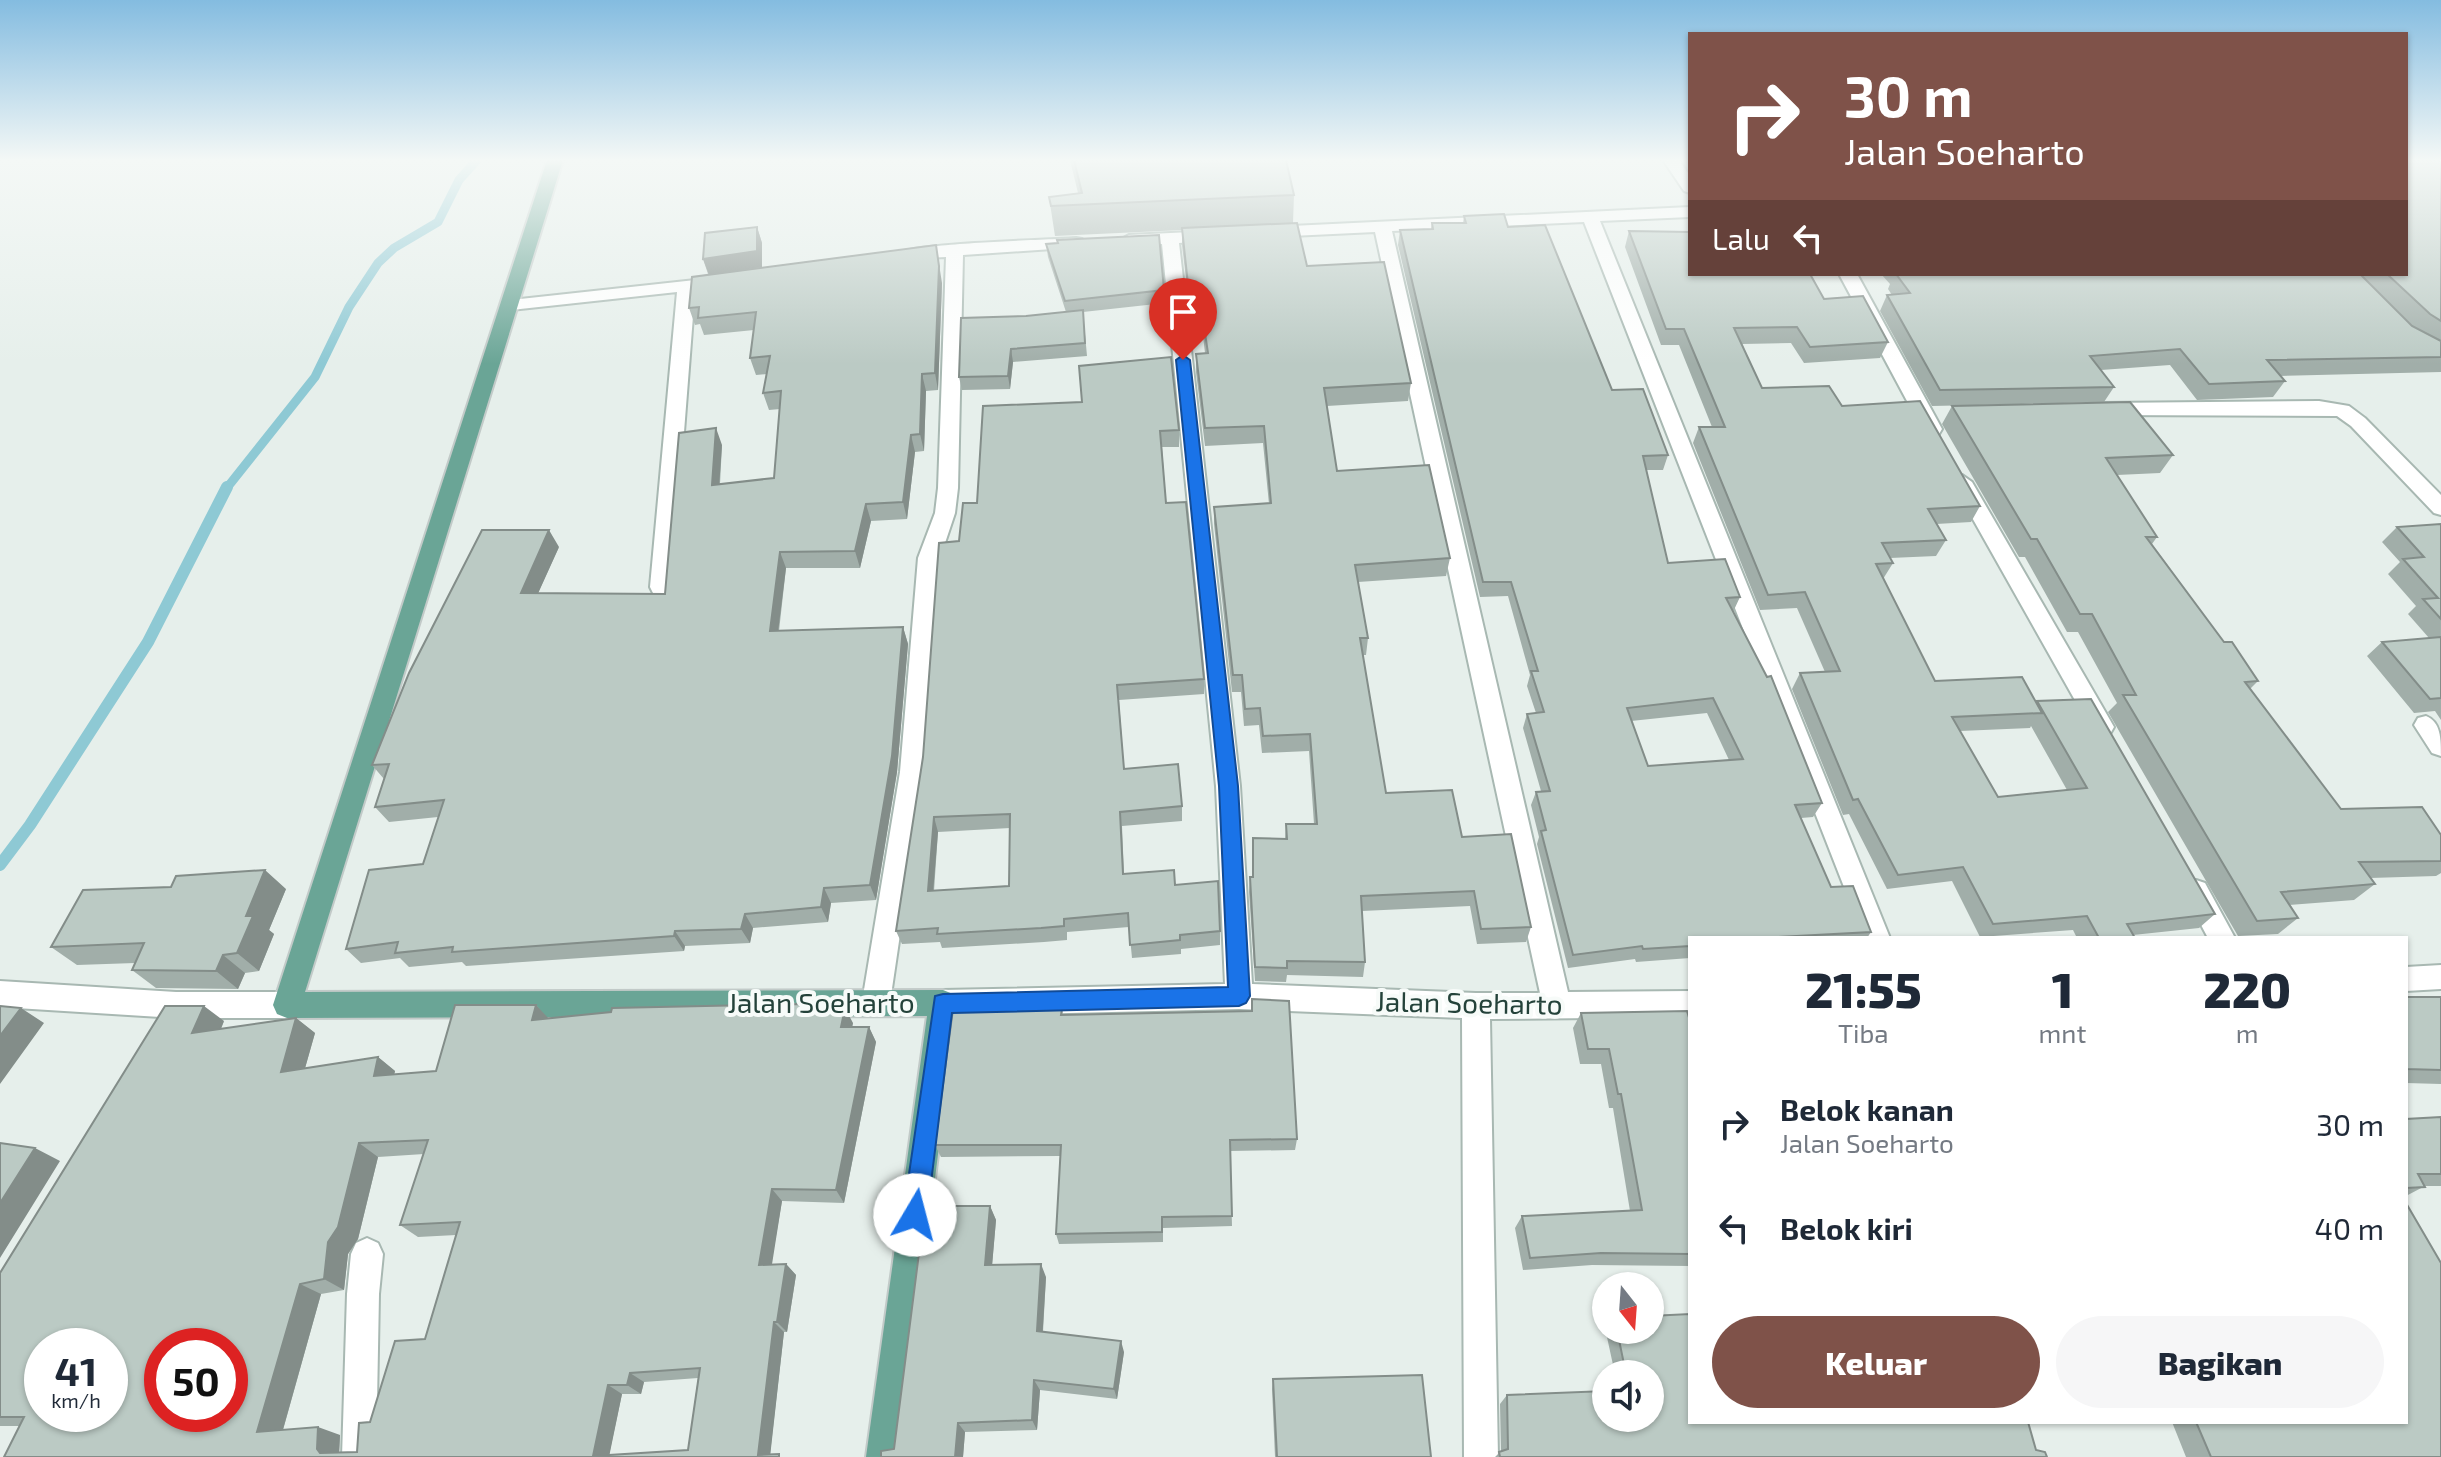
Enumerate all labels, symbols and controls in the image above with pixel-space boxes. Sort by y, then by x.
text: 30 m [1844,61,1973,128]
icon: right [1712,64,1816,168]
text: Jalan Soeharto [1844,129,2085,172]
icon: left [1786,216,1830,260]
text: Lalu [1712,220,1770,256]
pin [1149,278,1217,360]
icon: arrive [1161,290,1205,334]
text: 21:55 [1805,960,1922,1018]
text: 1 [2052,960,2073,1018]
text: 220 [2203,960,2291,1018]
street label: Jalan Soeharto [1375,983,1563,1021]
street label: Jalan Soeharto [727,985,915,1019]
text: Tiba [1838,1017,1889,1048]
text: mnt [2039,1017,2086,1048]
text: m [2236,1017,2259,1048]
text: Belok kanan [1780,1091,1954,1127]
icon: right [1712,1102,1756,1146]
text: 30 m [2316,1106,2384,1142]
text: Jalan Soeharto [1780,1127,1954,1158]
position arrow [873,1173,957,1257]
icon: left [1712,1206,1756,1250]
text: Belok kiri [1780,1210,1913,1246]
text: 40 m [2314,1210,2384,1246]
north arrow [1592,1272,1664,1344]
map controls [1592,1272,1664,1432]
button: Keluar [1712,1316,2040,1408]
button: Bagikan [2056,1316,2384,1408]
speed limit sign: 50 [144,1328,248,1432]
text: 41 [55,1346,97,1394]
button: sound [1592,1360,1664,1432]
text: km/h [51,1388,101,1412]

